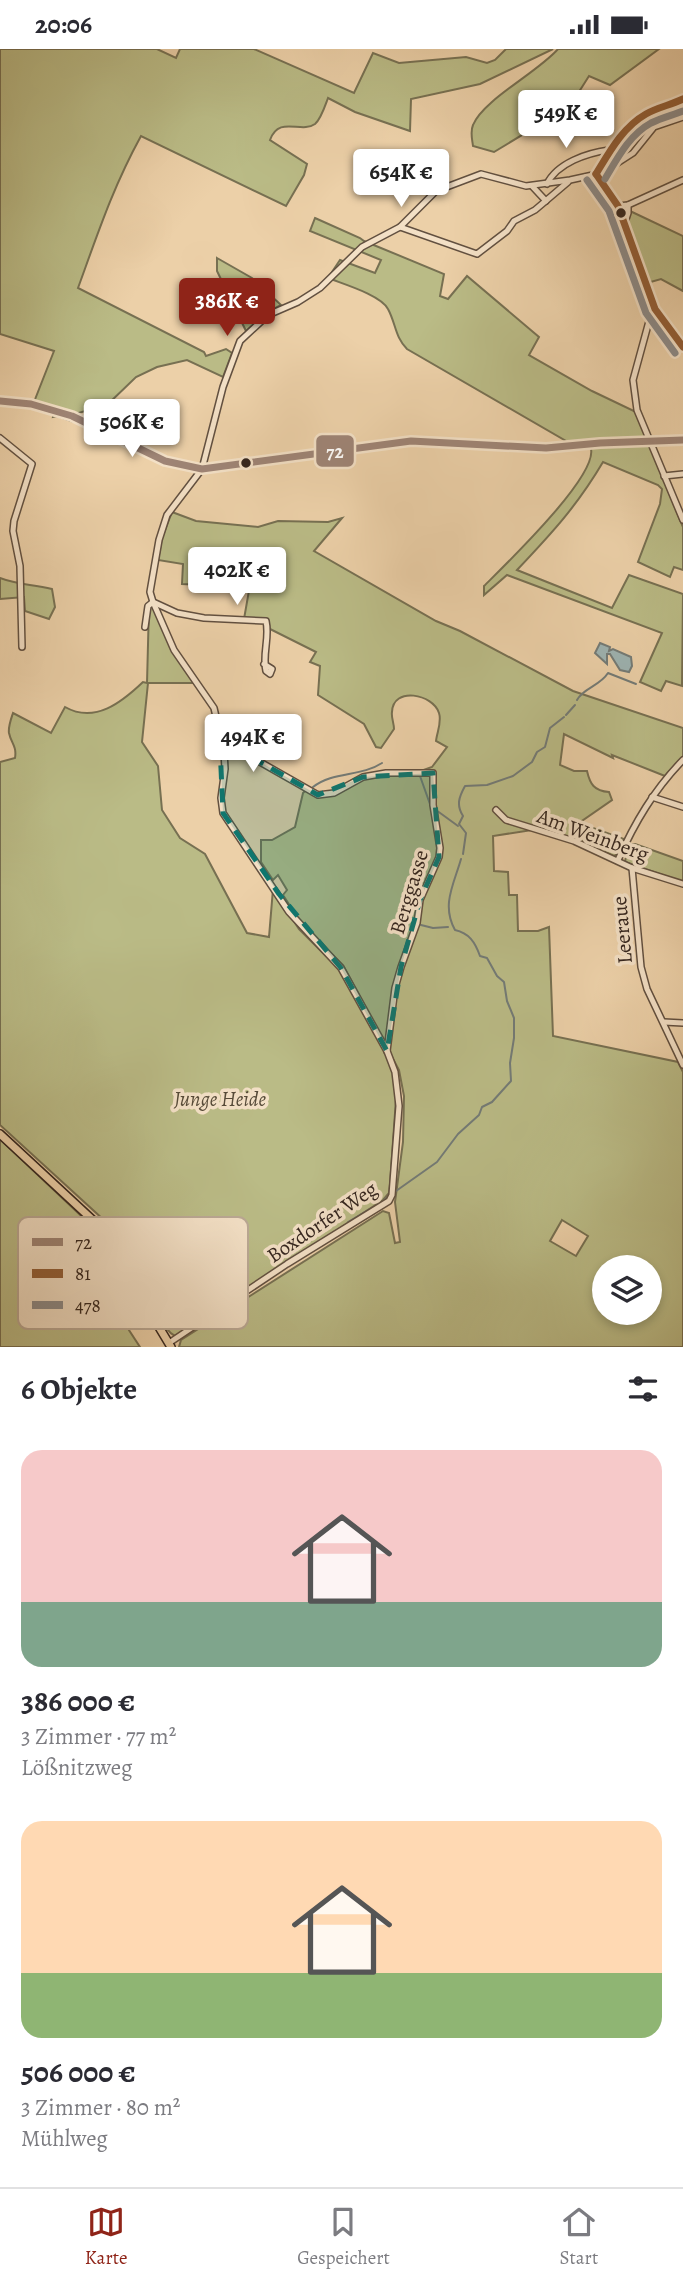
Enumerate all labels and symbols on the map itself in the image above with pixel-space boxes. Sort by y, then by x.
pin: 549K € [509,91,623,150]
pin: 654K € [344,149,458,209]
unlabelled marker [614,206,628,220]
pin: 386K € [170,279,284,338]
pin: 506K € [75,399,189,459]
line badge: 72 [315,434,355,468]
text: 72 [326,439,344,465]
unlabelled marker [239,456,253,470]
pin: 402K € [180,547,294,607]
pin: 494K € [196,715,310,774]
street label: Am Weinberg [532,802,653,868]
street label: Berggasse [383,846,435,938]
street label: Leeraue [605,895,639,965]
park label: Junge Heide [173,1085,267,1113]
street label: Boxdorfer Weg [261,1174,383,1269]
legend [18,1217,248,1329]
text: 72 [75,1230,92,1256]
text: 81 [75,1261,91,1287]
text: 478 [75,1293,101,1319]

